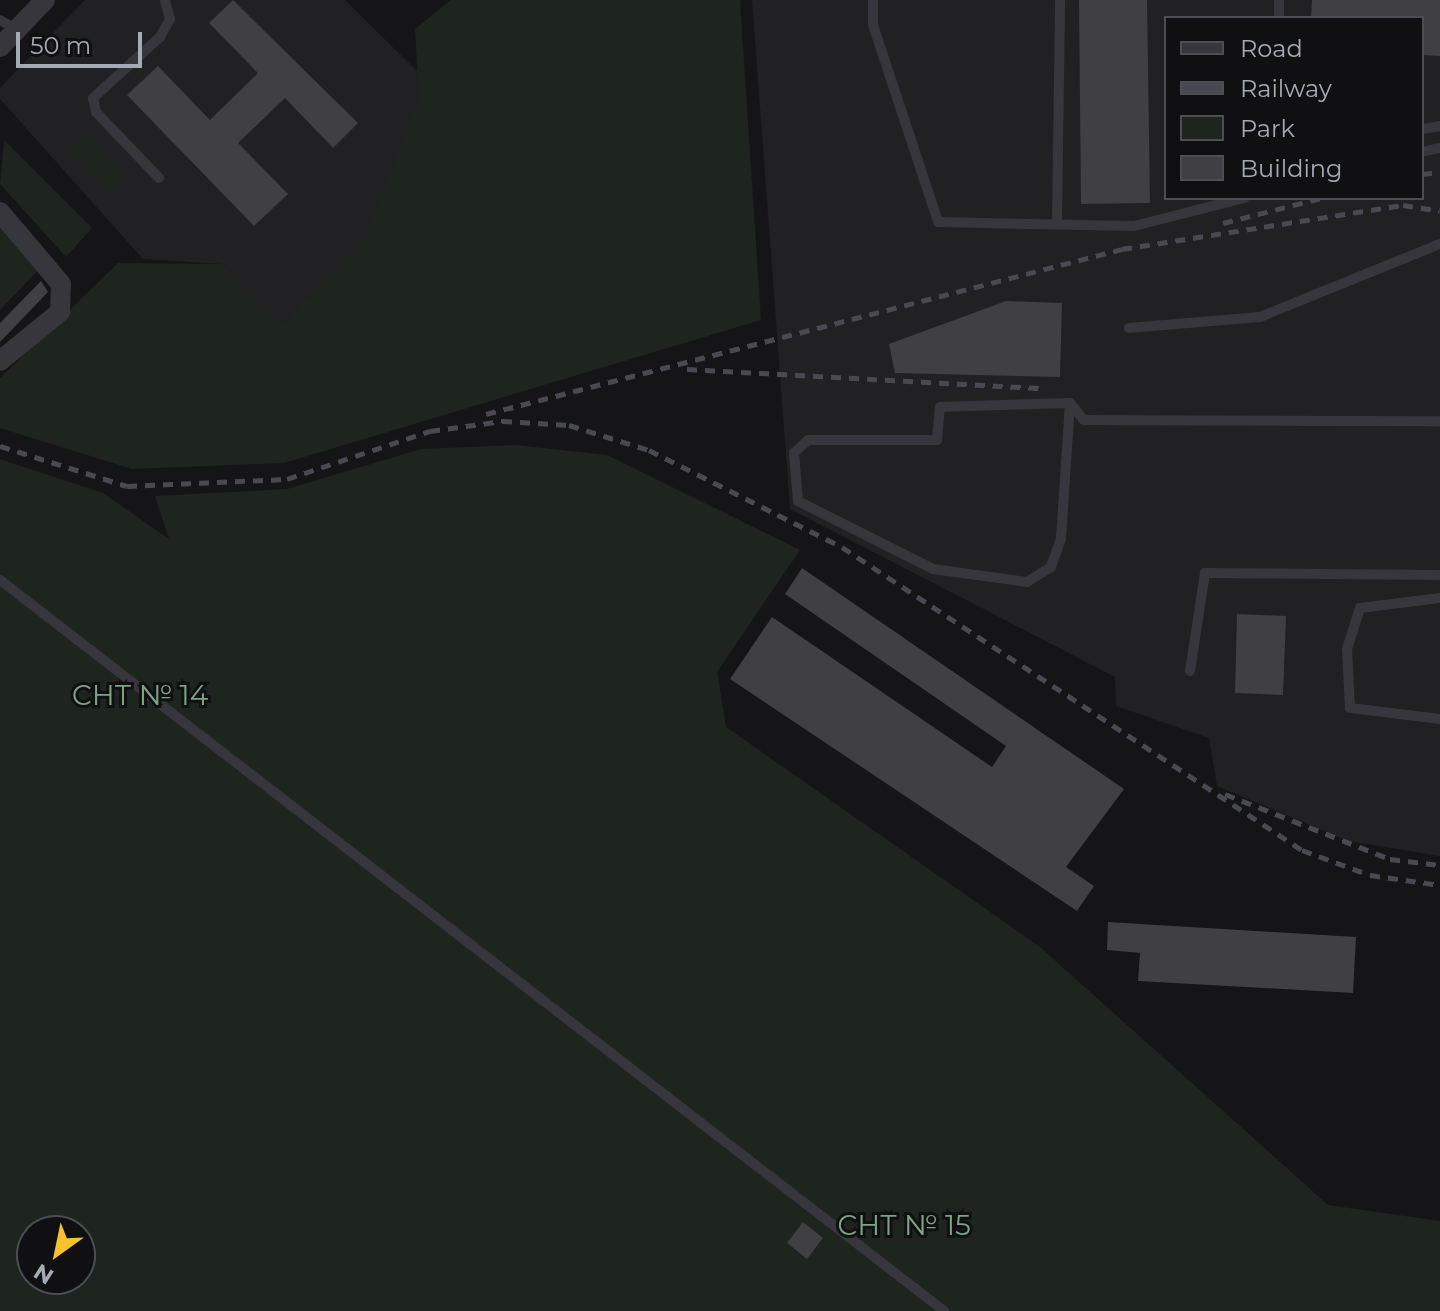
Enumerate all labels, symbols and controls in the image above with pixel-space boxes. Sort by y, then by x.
scale bar [20,16,146,66]
legend [1164,16,1424,200]
text: 50 m [30,31,91,60]
text: Road [1240,34,1303,63]
text: Railway [1240,74,1332,103]
text: Park [1240,114,1295,143]
text: Building [1240,154,1343,183]
park label: СНТ № 14 [72,678,208,712]
park label: СНТ № 15 [837,1208,971,1242]
north arrow [16,1215,96,1295]
text: N [29,1258,59,1290]

